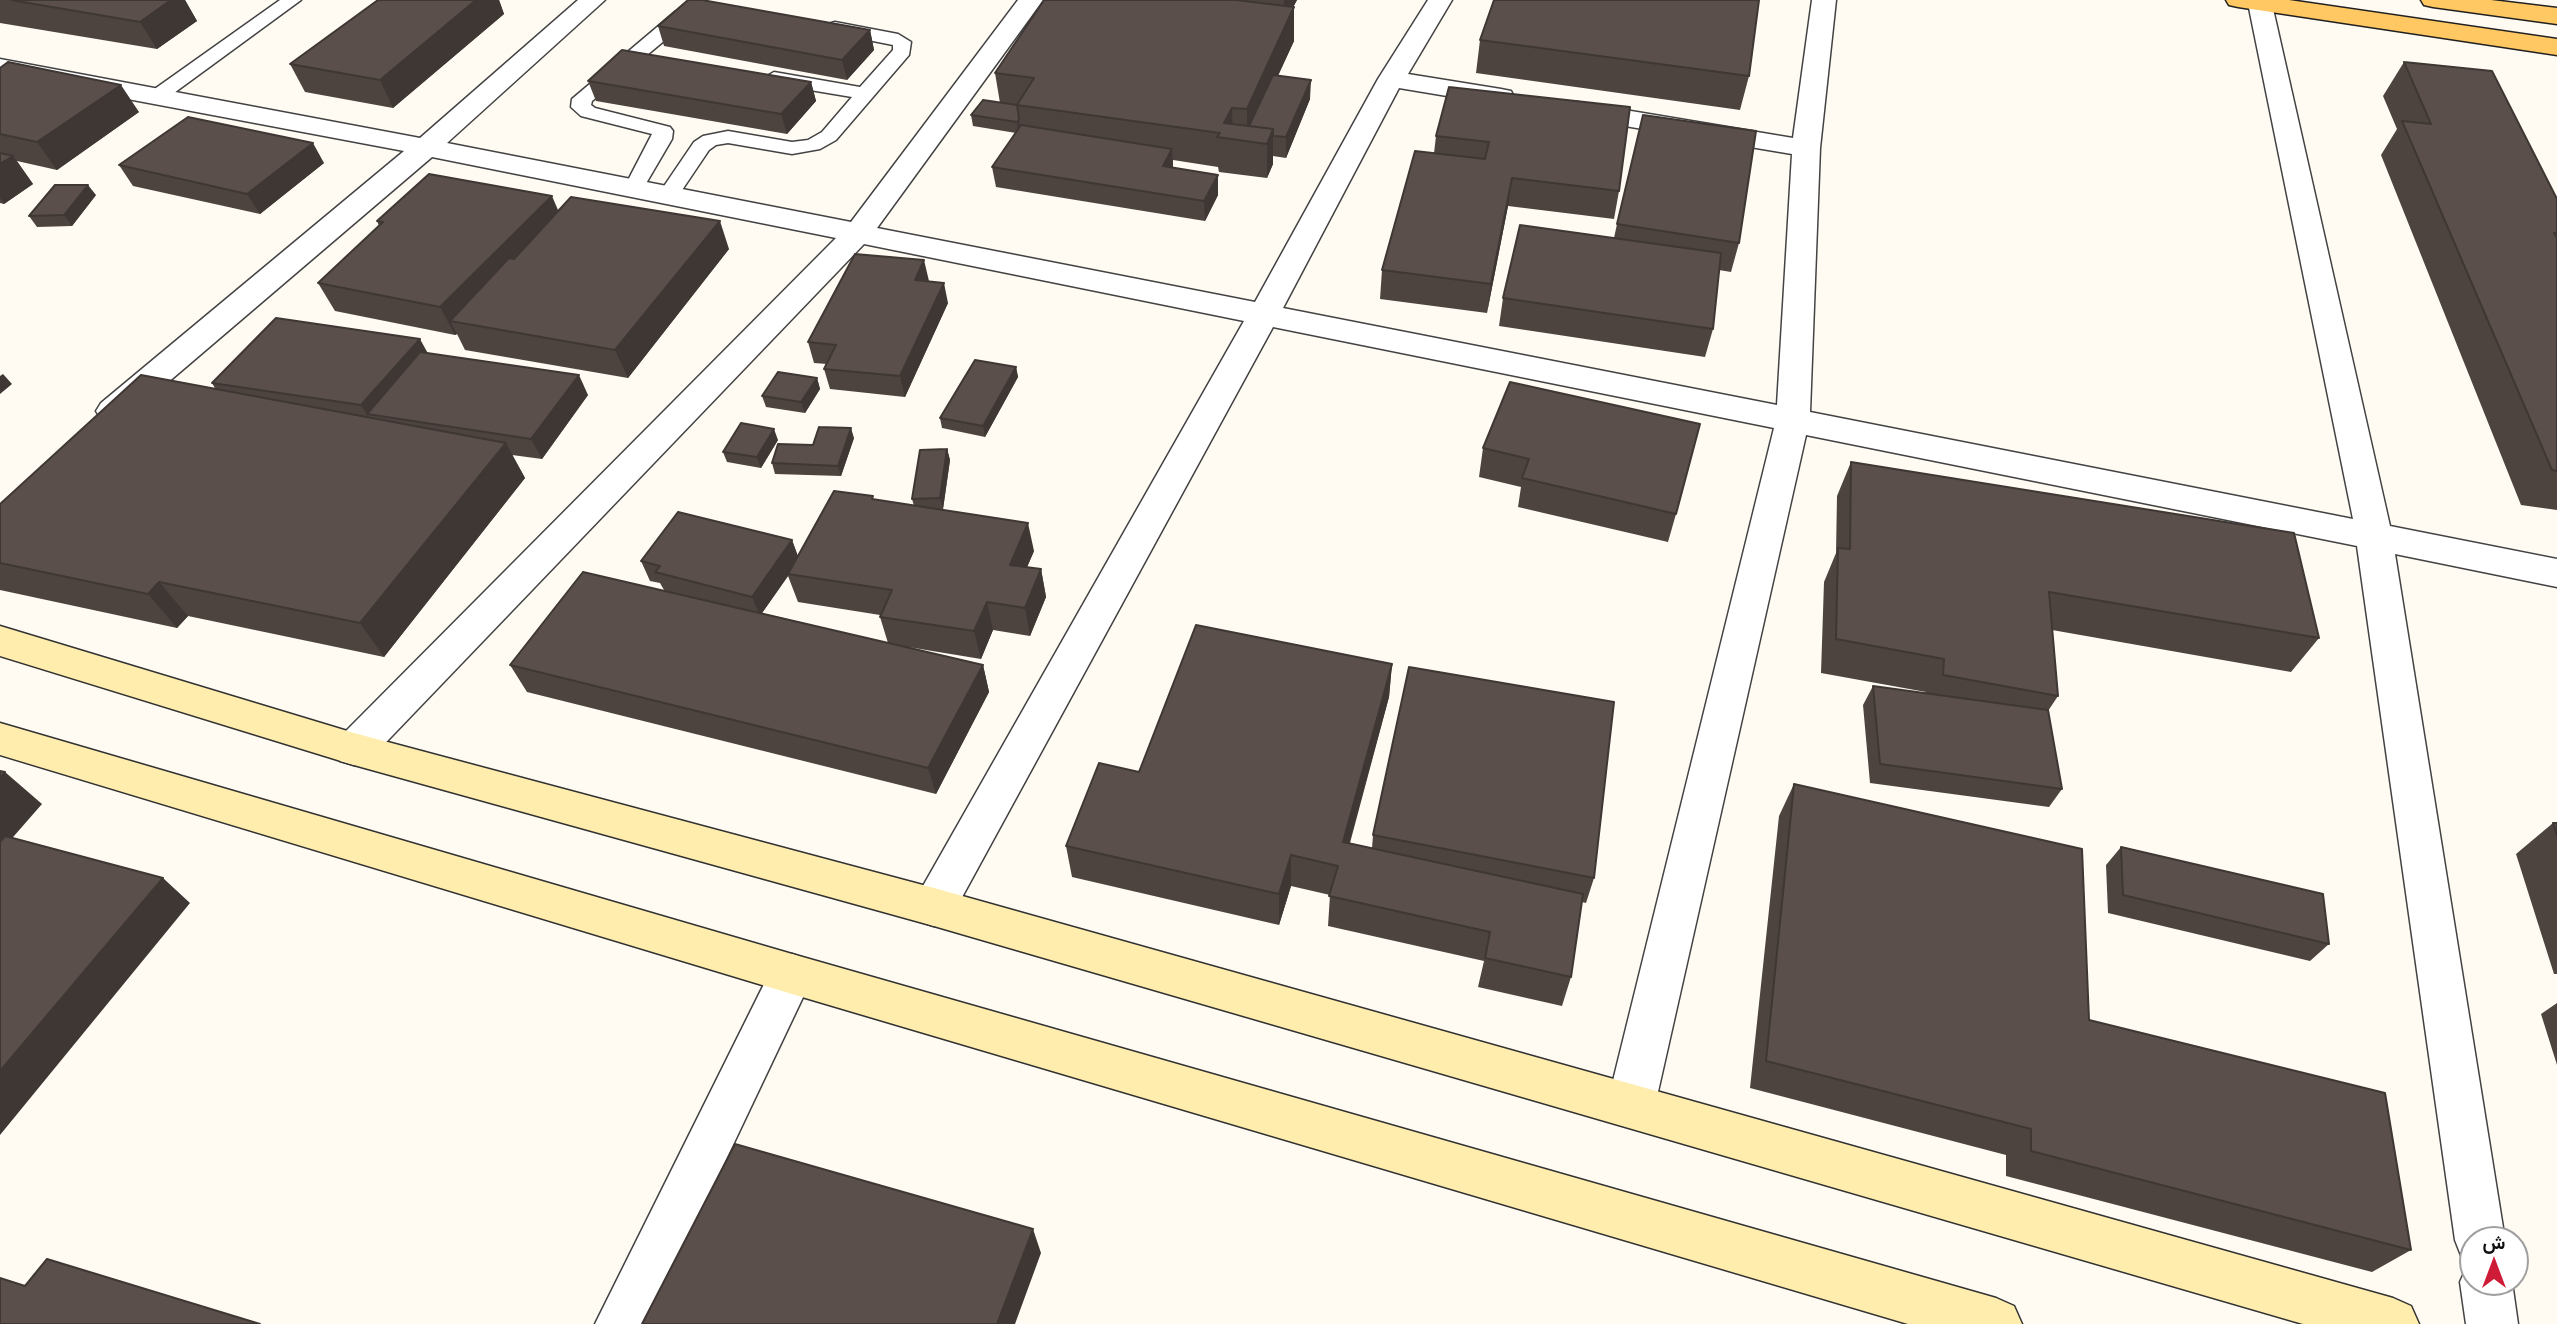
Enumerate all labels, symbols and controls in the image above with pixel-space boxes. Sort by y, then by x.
north arrow [2459,1226,2529,1296]
text: ش [2483,1230,2505,1254]

